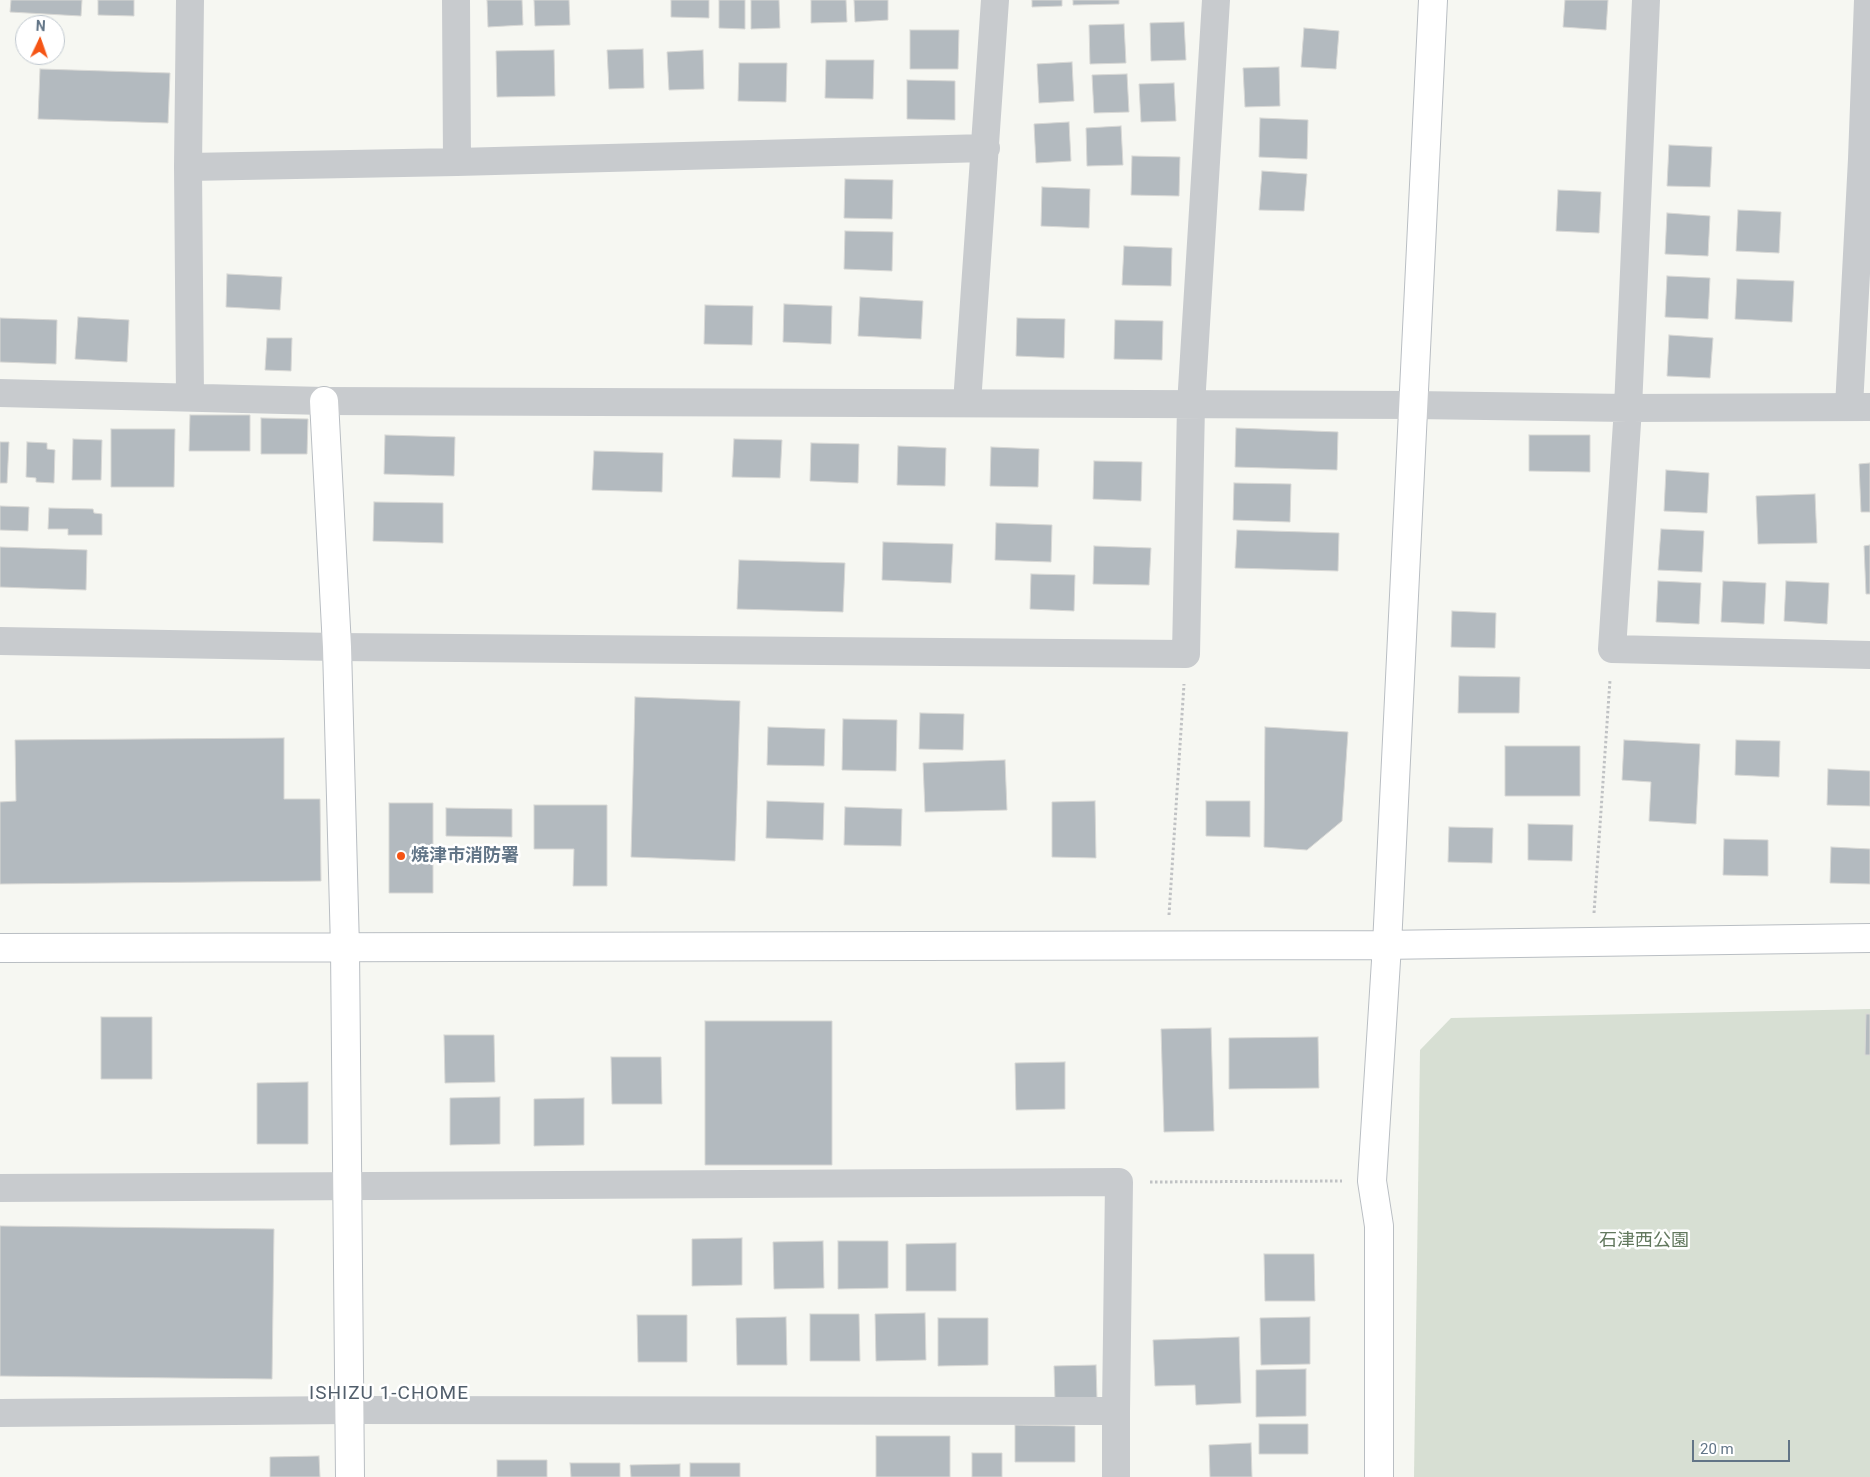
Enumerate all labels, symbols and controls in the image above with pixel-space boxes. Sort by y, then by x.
north arrow [15,15,65,65]
text: N [35,18,46,34]
place label: 焼津市消防署 [411,845,519,867]
marker: 焼津市消防署 [395,850,407,862]
park label: 石津西公園 [1599,1230,1689,1252]
district label: ISHIZU 1-CHOME [307,1383,471,1405]
scale bar [1695,1430,1792,1462]
text: 20 m [1700,1440,1734,1458]

